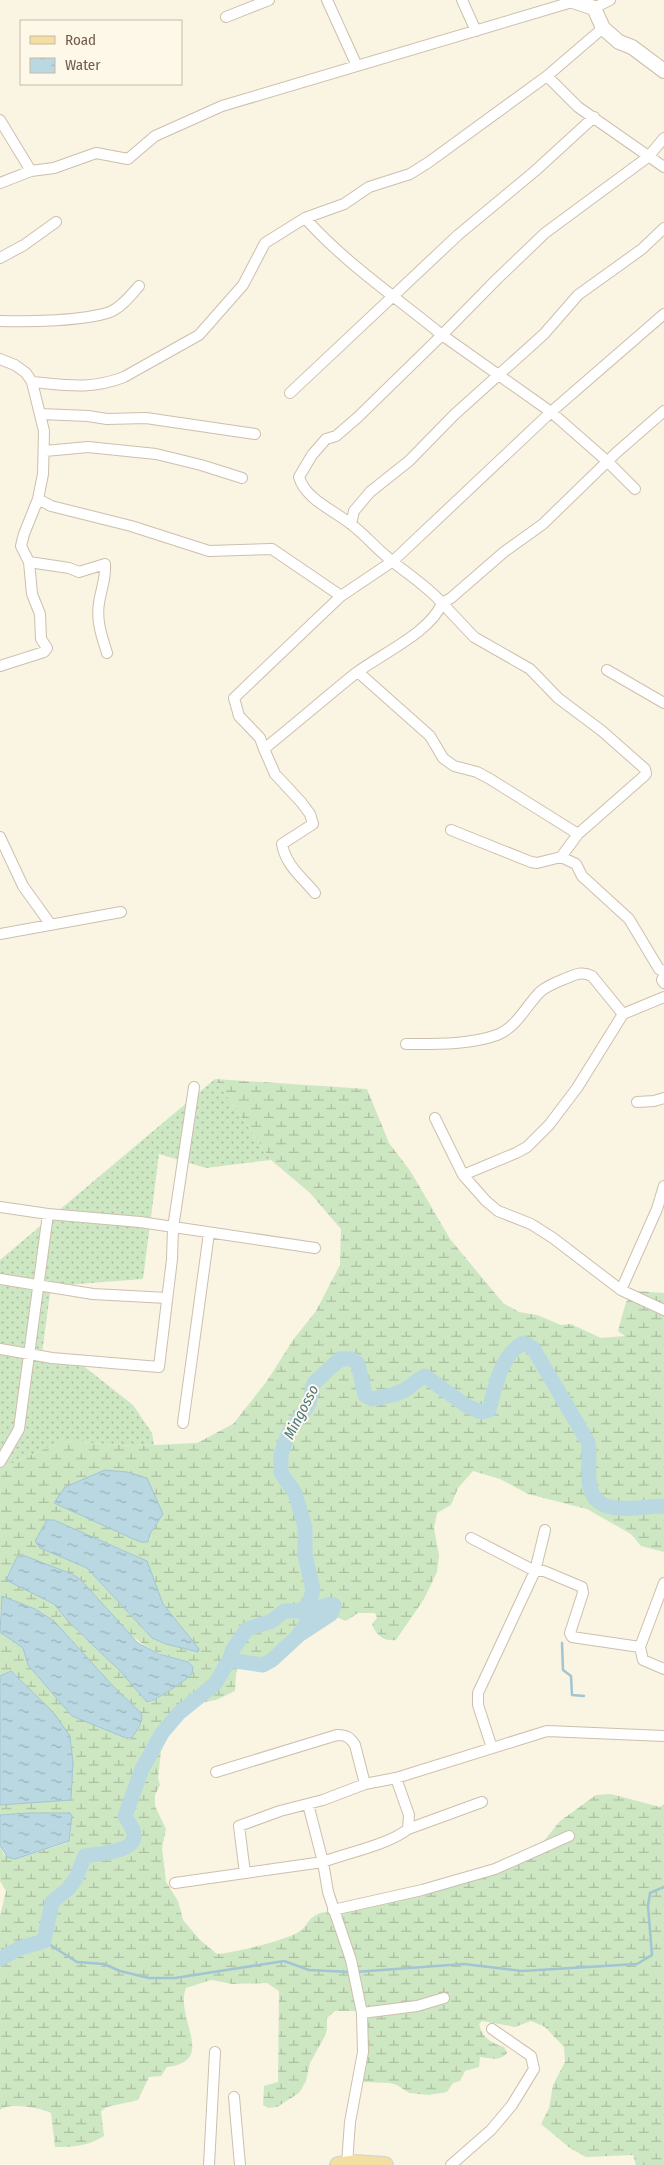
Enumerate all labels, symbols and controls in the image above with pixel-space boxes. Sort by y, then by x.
legend [20,20,182,85]
text: Road [65,31,96,49]
text: Water [65,56,101,74]
water label: Mingosso [280,1382,322,1442]

